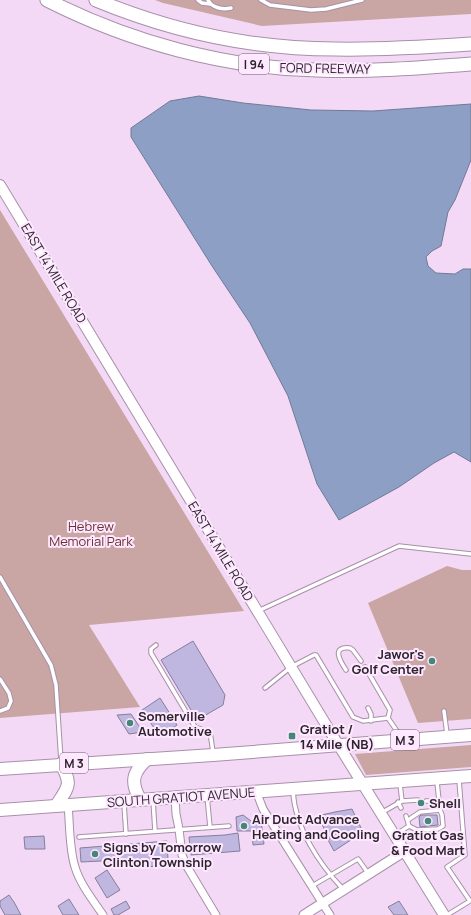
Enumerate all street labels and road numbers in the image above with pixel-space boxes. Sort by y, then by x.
road number: I 94 [239,54,269,74]
street label: FORD FREEWAY [279,58,371,78]
street label: EAST 14 MILE ROAD [17,220,91,327]
street label: EAST 14 MILE ROAD [184,498,258,605]
road number: M 3 [391,730,419,750]
road number: M 3 [60,753,88,773]
street label: SOUTH GRATIOT AVENUE [106,783,256,811]

